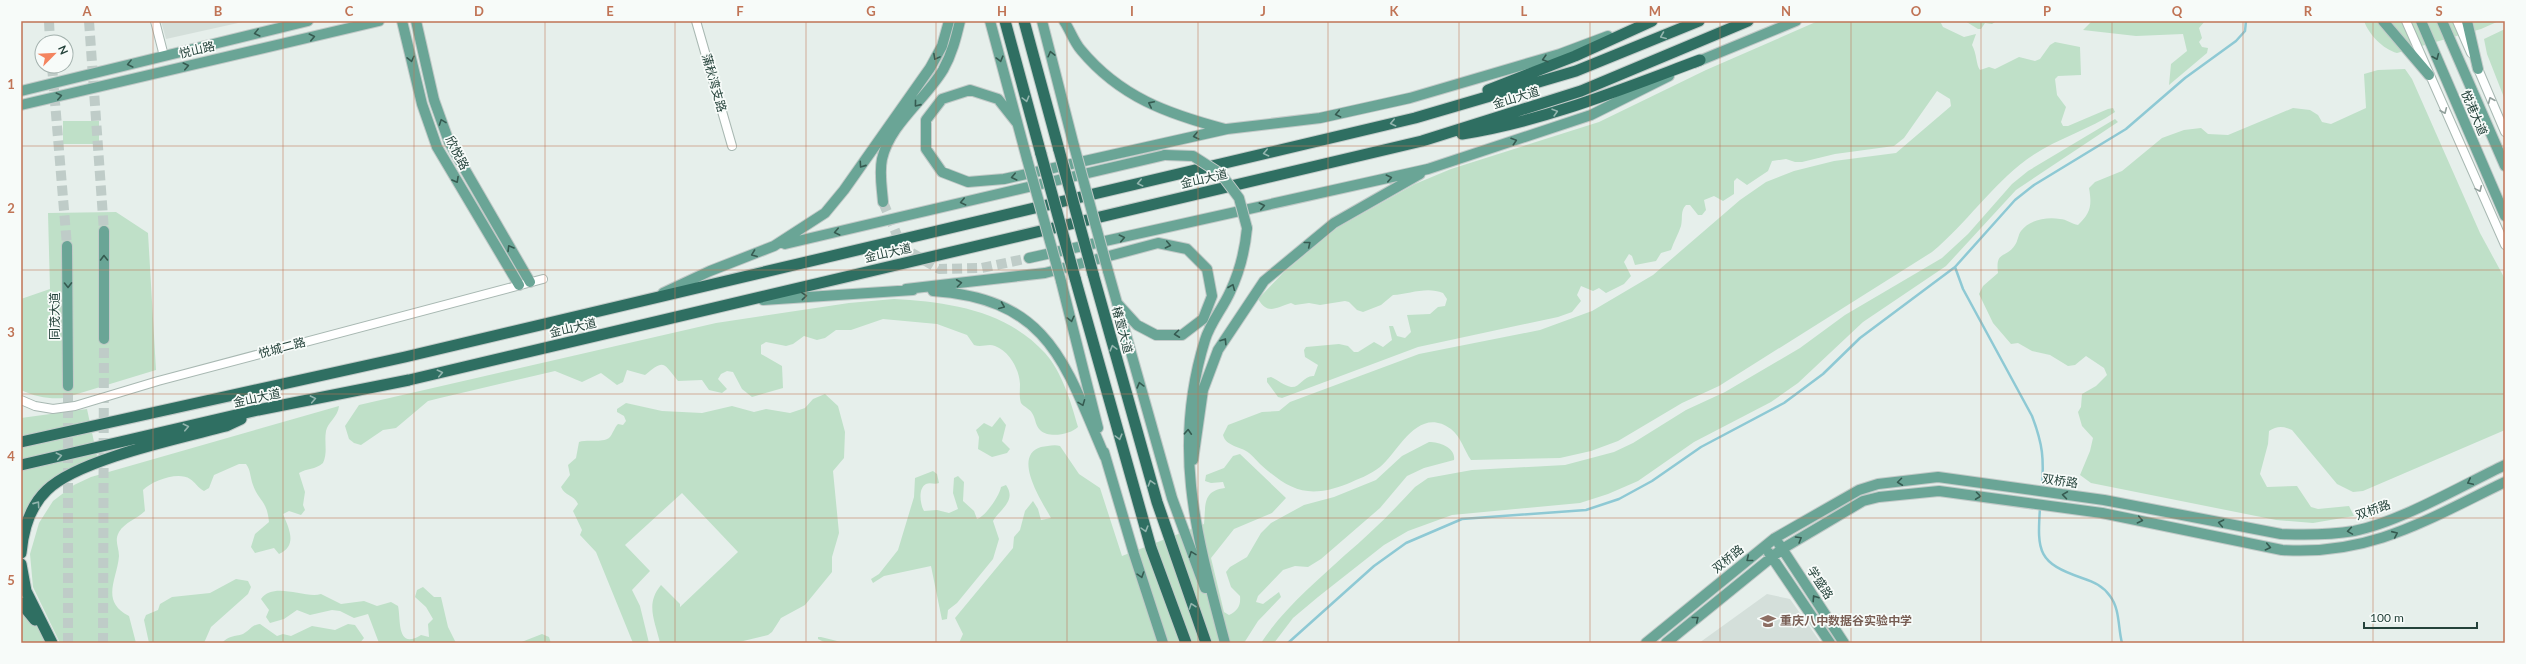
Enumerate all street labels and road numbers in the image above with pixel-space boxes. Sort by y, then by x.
street label: 悦山路 [178,38,216,61]
street label: 蒲秋湾支路 [699,52,730,114]
street label: 金山大道 [1491,83,1541,112]
street label: 悦港大道 [2458,88,2491,138]
street label: 欣悦路 [443,133,472,172]
street label: 金山大道 [1179,166,1229,191]
street label: 金山大道 [863,240,913,265]
street label: 同茂大道 [47,292,62,340]
street label: 椿萱大道 [1109,305,1136,355]
street label: 金山大道 [548,315,598,340]
street label: 悦城二路 [257,334,307,361]
street label: 金山大道 [232,385,282,410]
street label: 双桥路 [2041,471,2079,490]
street label: 双桥路 [2353,497,2392,522]
street label: 双桥路 [1709,541,1746,576]
street label: 学盛路 [1804,564,1837,602]

